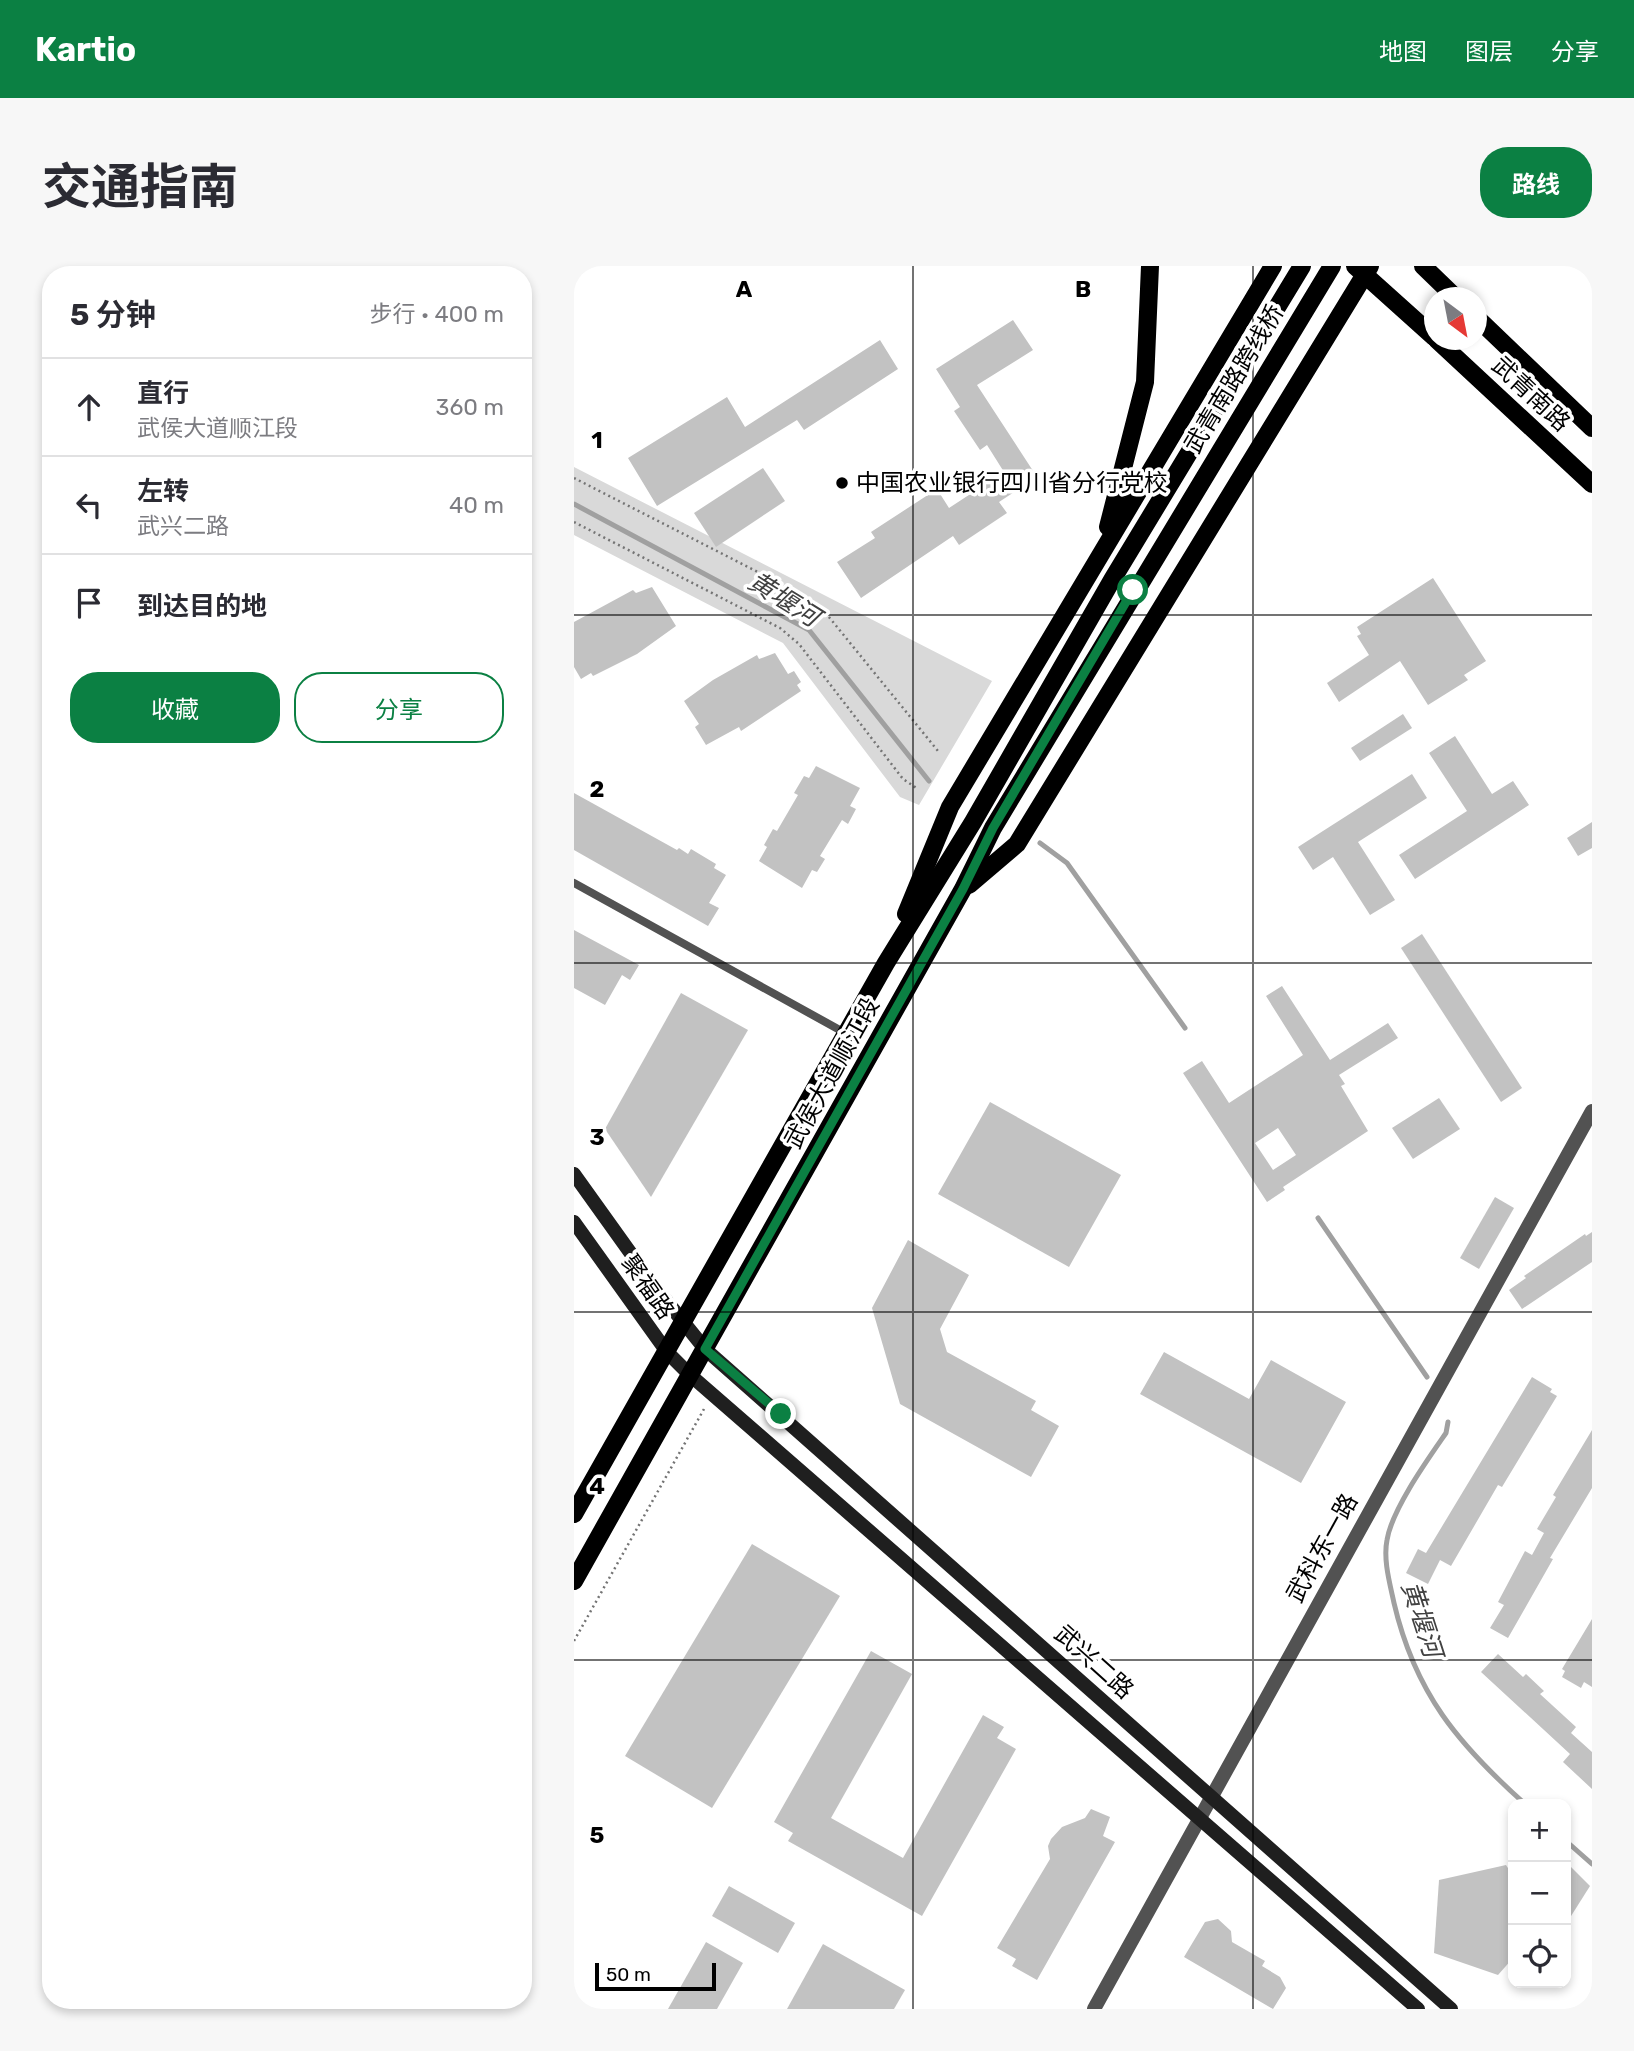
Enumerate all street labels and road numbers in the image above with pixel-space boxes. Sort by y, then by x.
street label: 武青南路跨线桥 [1179,300,1289,458]
street label: 武青南路 [1486,351,1576,437]
street label: 武侯大道顺江段 [779,993,885,1153]
street label: 聚福路 [616,1249,680,1325]
street label: 武科东一路 [1281,1489,1363,1607]
street label: 武兴二路 [1049,1619,1139,1705]

